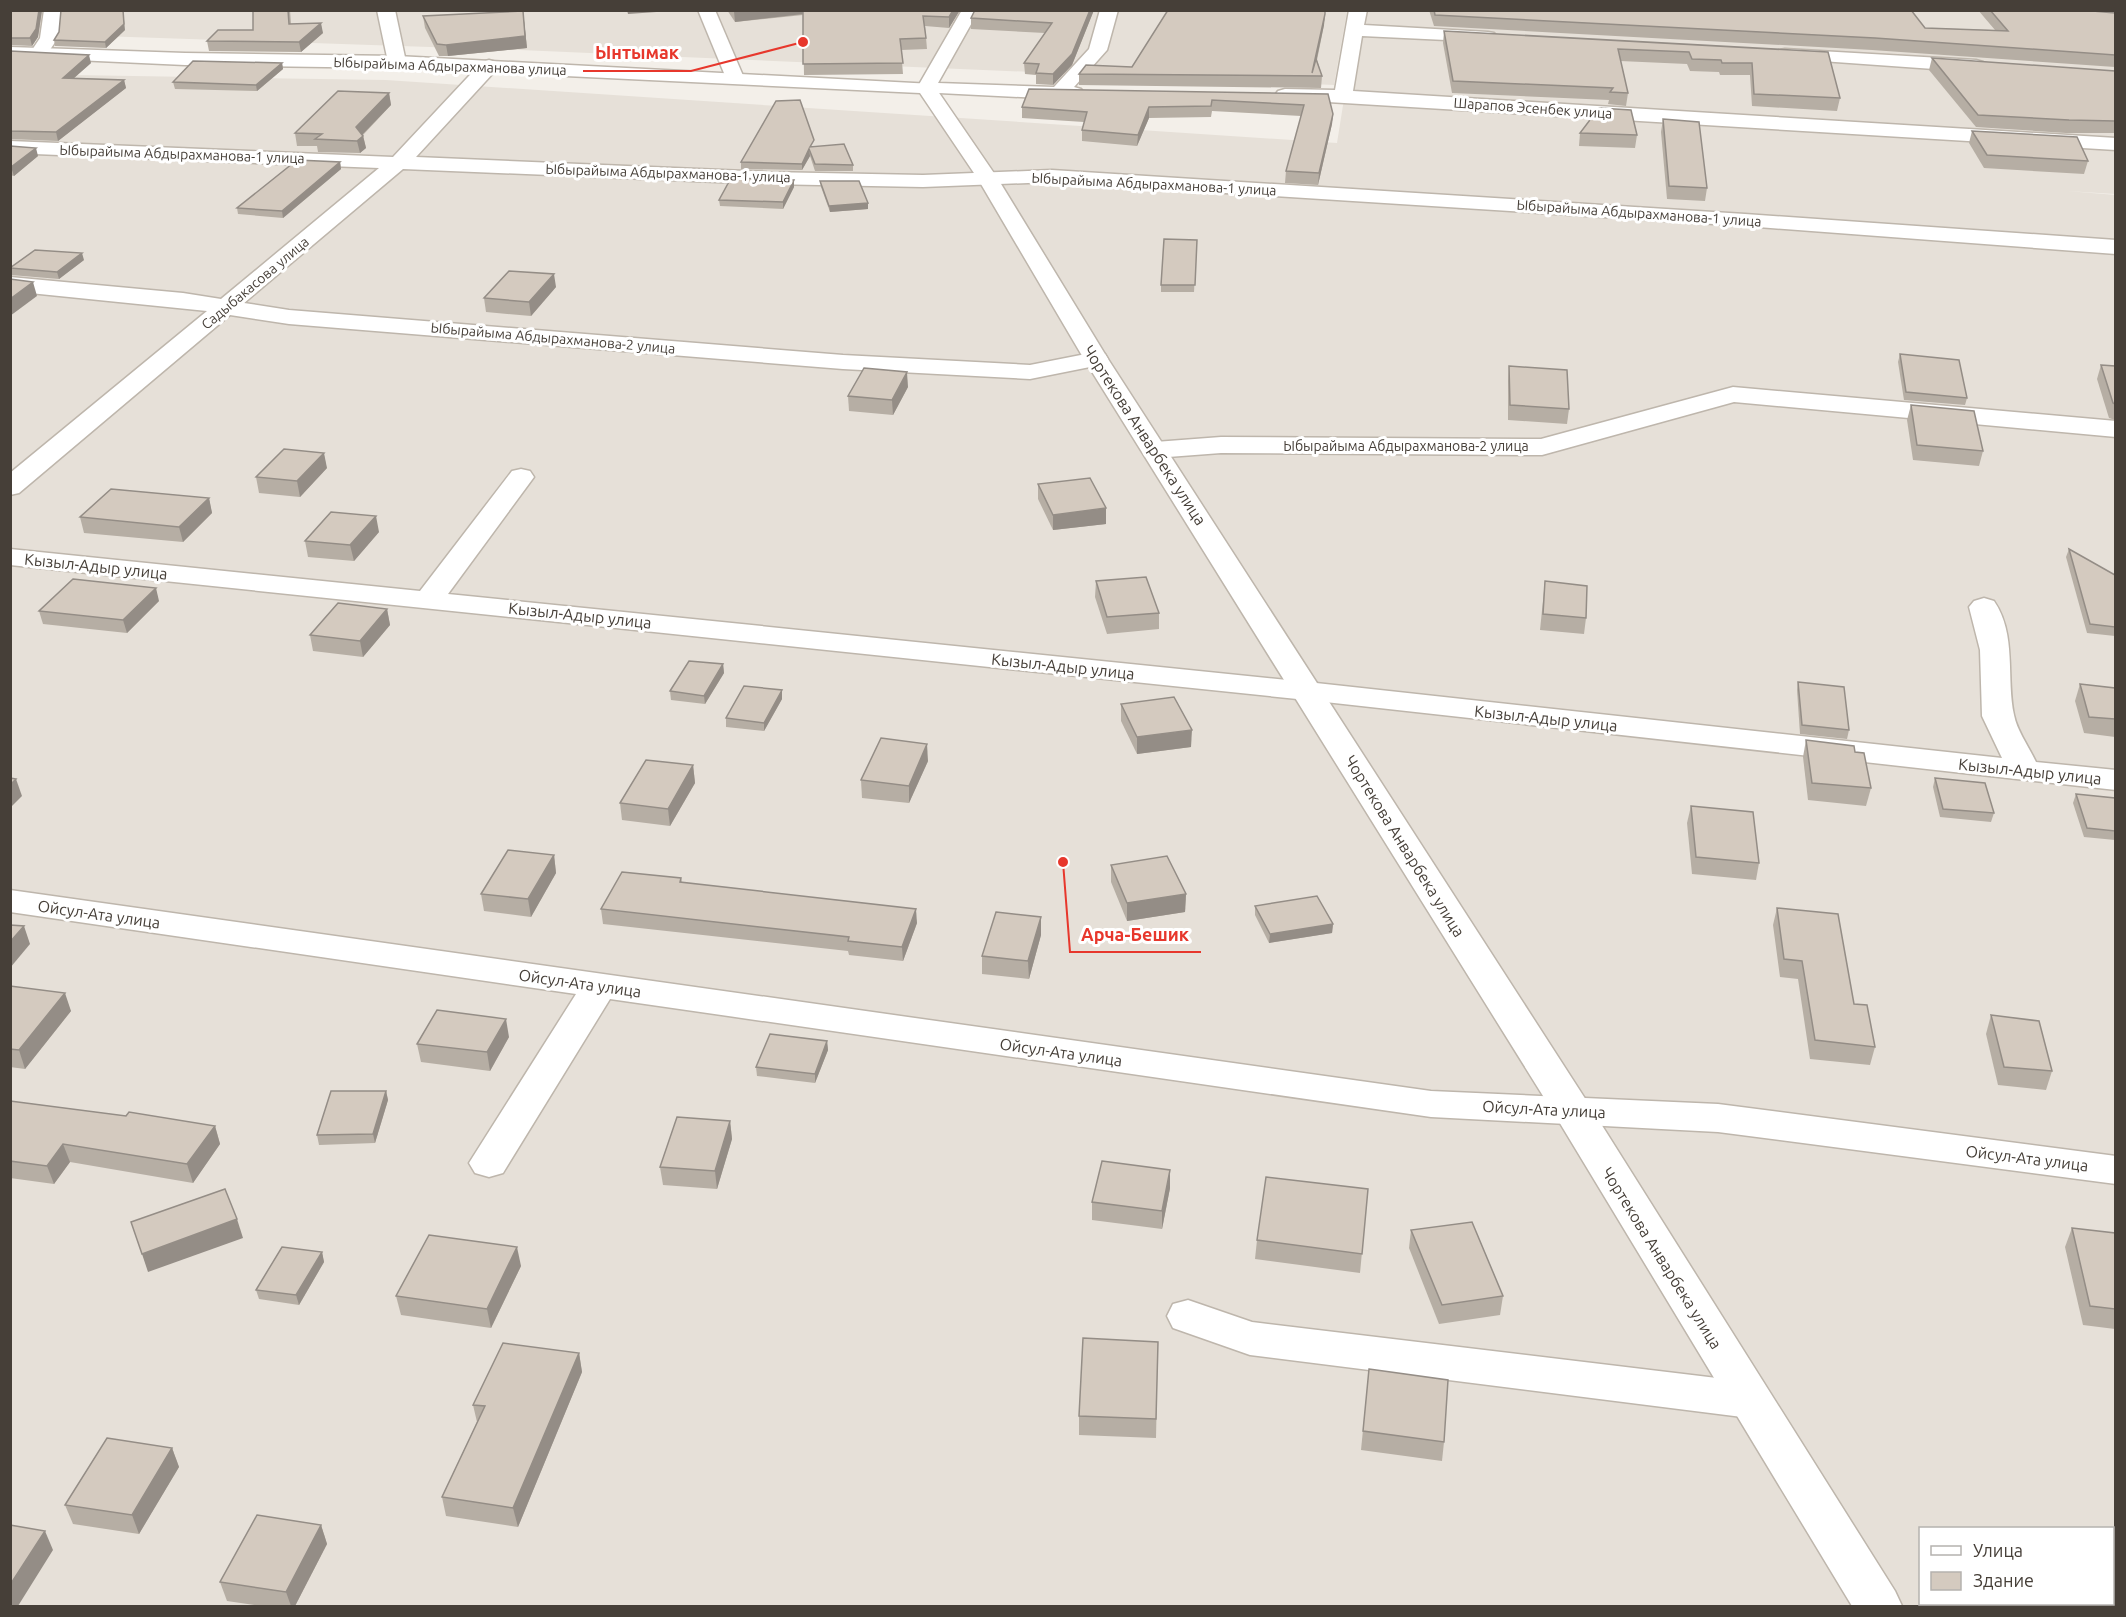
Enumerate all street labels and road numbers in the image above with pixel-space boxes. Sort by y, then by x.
street label: Ыбырайыма Абдырахманова улица [333,54,567,78]
street label: Шарапов Эсенбек улица [1453,94,1613,122]
street label: Ыбырайыма Абдырахманова-1 улица [59,142,305,166]
street label: Ыбырайыма Абдырахманова-1 улица [545,161,791,185]
street label: Ыбырайыма Абдырахманова-1 улица [1031,170,1277,198]
street label: Ыбырайыма Абдырахманова-1 улица [1516,196,1762,230]
street label: Садыбакасова улица [198,233,312,333]
street label: Ыбырайыма Абдырахманова-2 улица [430,319,676,357]
street label: Чортекова Анварбека улица [1080,342,1210,528]
street label: Ыбырайыма Абдырахманова-2 улица [1283,438,1529,454]
street label: Кызыл-Адыр улица [23,550,169,582]
street label: Кызыл-Адыр улица [507,599,653,631]
street label: Кызыл-Адыр улица [990,650,1136,682]
street label: Кызыл-Адыр улица [1473,702,1619,734]
street label: Чортекова Анварбека улица [1342,752,1468,940]
street label: Кызыл-Адыр улица [1957,755,2103,787]
street label: Ойсул-Ата улица [37,896,161,932]
street label: Ойсул-Ата улица [518,965,642,1001]
street label: Ойсул-Ата улица [999,1034,1123,1070]
street label: Ойсул-Ата улица [1482,1097,1606,1121]
street label: Ойсул-Ата улица [1965,1142,2089,1174]
street label: Чортекова Анварбека улица [1599,1164,1725,1352]

